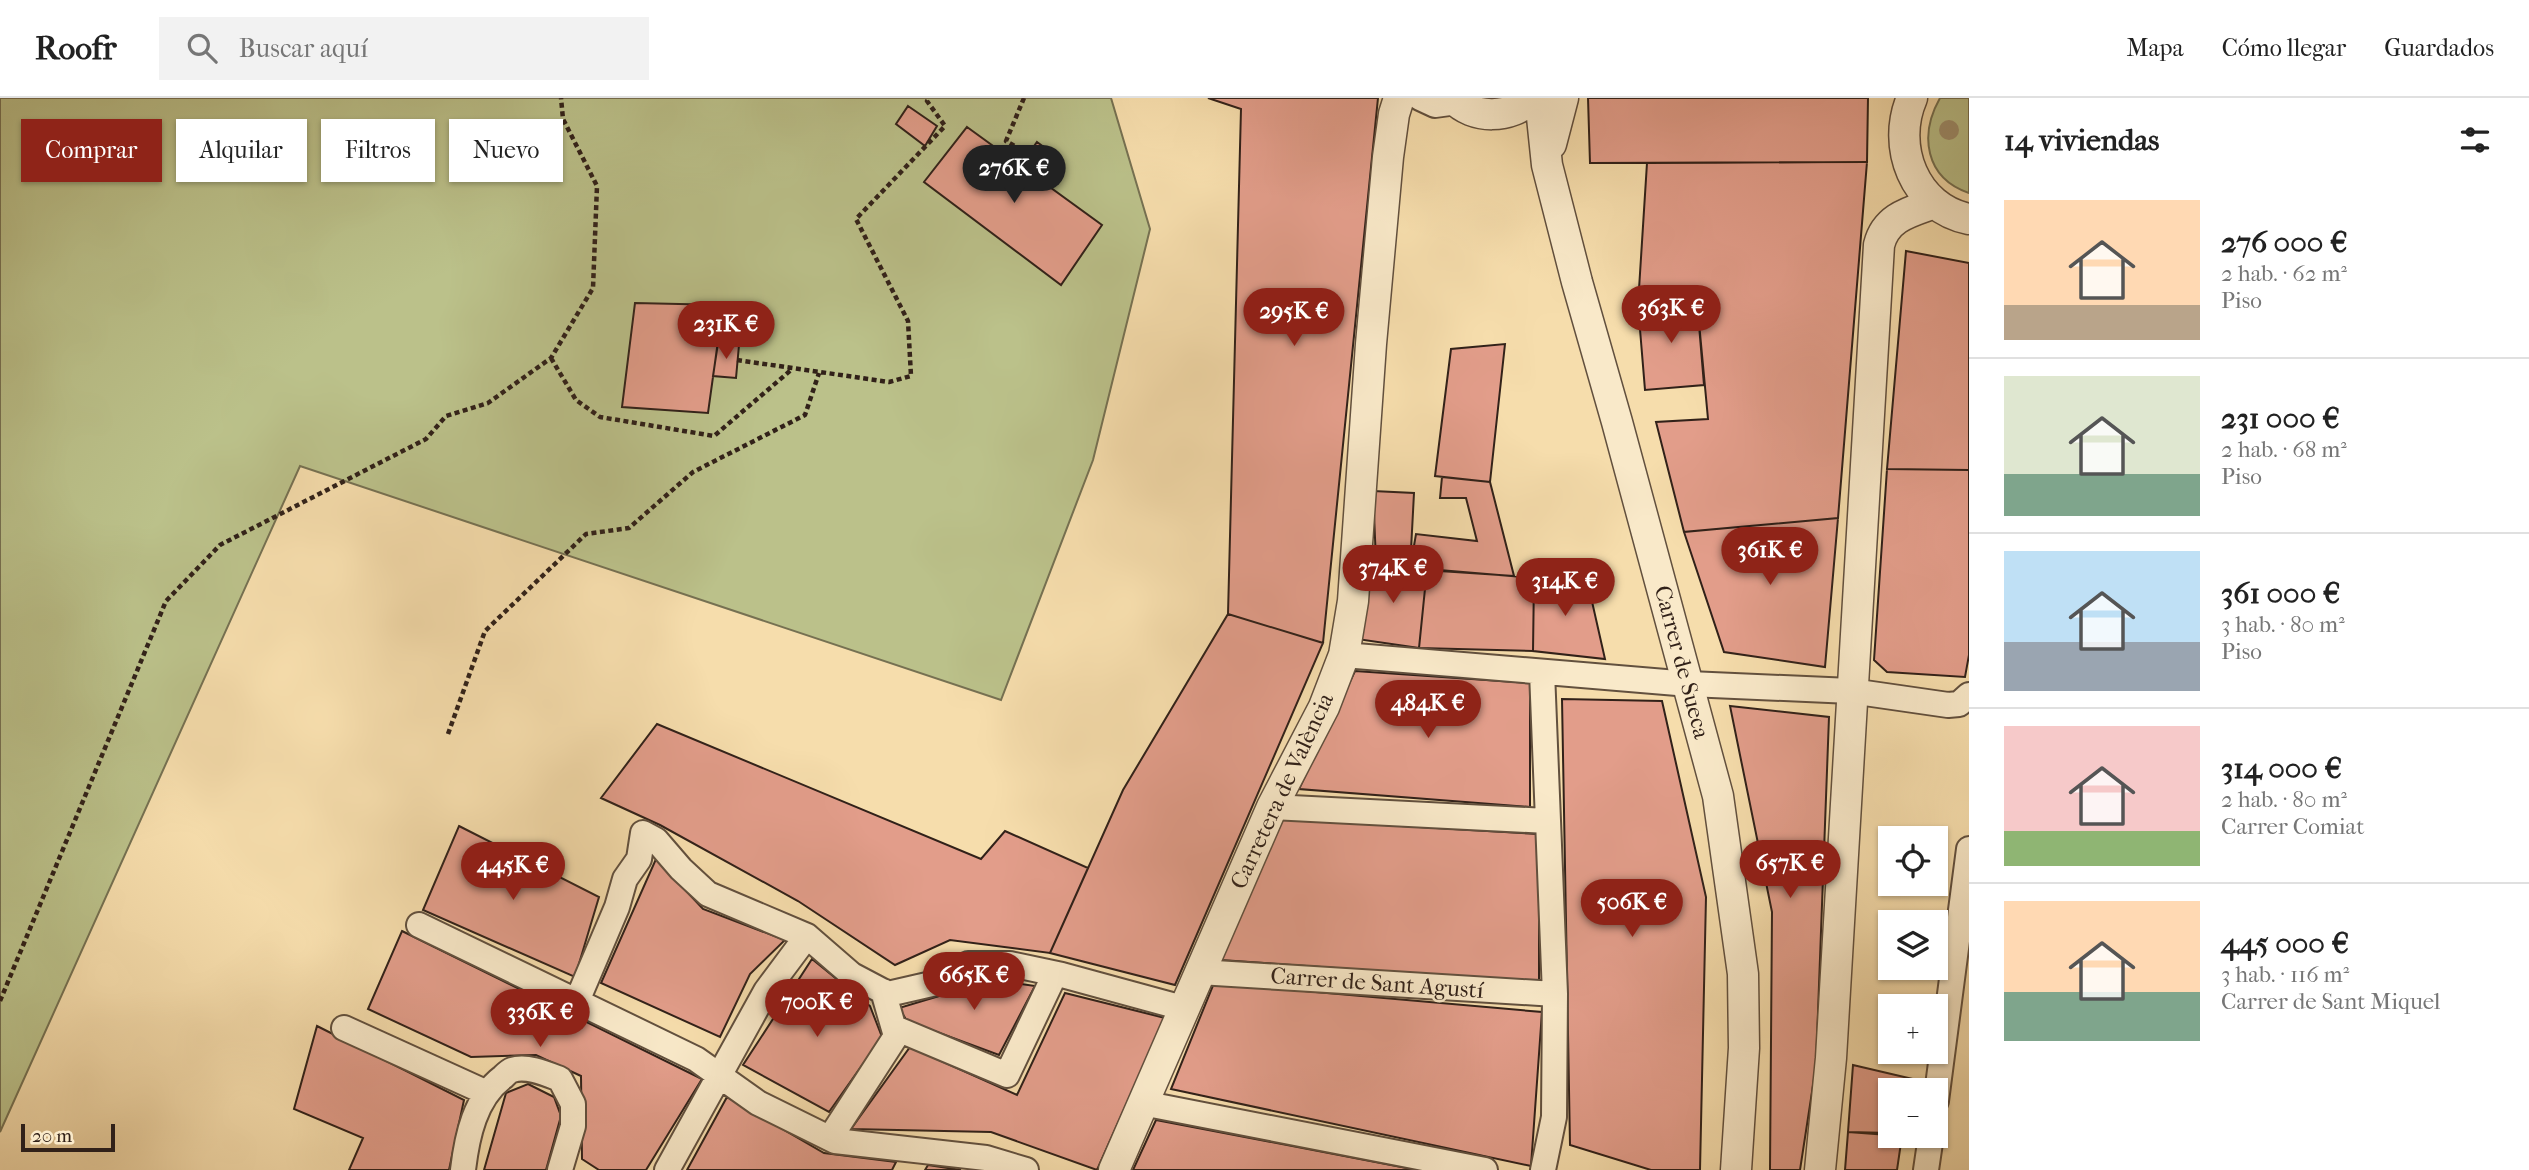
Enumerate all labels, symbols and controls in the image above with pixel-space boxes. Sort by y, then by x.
search box [159,17,649,80]
text: Roofr [35,29,117,68]
icon: search [183,29,221,67]
text: Buscar aquí [239,33,368,64]
text: Mapa [2126,34,2184,62]
text: Cómo llegar [2222,34,2346,62]
text: Guardados [2384,34,2494,62]
chip: Comprar [21,119,162,182]
chip: Alquilar [176,119,307,182]
chip: Filtros [321,119,435,182]
chip: Nuevo [449,119,563,182]
icon: filters [2456,121,2494,159]
text: 14 viviendas [2004,123,2159,158]
pin: 276K € [957,146,1071,205]
text: 276K € [979,154,1049,181]
text: 276 000 € [2221,225,2348,260]
icon: home [2060,228,2144,312]
text: 2 hab. · 62 m² [2221,260,2347,287]
pin: 363K € [1614,286,1728,345]
text: Piso [2221,287,2262,314]
pin: 295K € [1237,288,1351,348]
text: 363K € [1638,294,1704,321]
text: 295K € [1259,297,1329,324]
pin: 231K € [669,302,783,361]
text: 231K € [694,310,758,337]
text: 231 000 € [2221,401,2340,436]
icon: home [2060,404,2144,488]
text: 2 hab. · 68 m² [2221,436,2347,463]
text: Piso [2221,463,2262,490]
pin: 361K € [1713,528,1827,587]
text: 361K € [1737,536,1803,563]
pin: 374K € [1336,546,1450,605]
text: 374K € [1359,554,1427,581]
pin: 314K € [1508,559,1622,618]
text: 314K € [1532,567,1598,594]
text: 361 000 € [2221,576,2340,611]
icon: home [2060,579,2144,663]
street label: Carrer de Sueca [1649,583,1715,742]
text: 3 hab. · 80 m² [2221,611,2345,638]
text: Piso [2221,638,2262,665]
pin: 484K € [1371,680,1485,740]
street label: Carretera de València [1225,688,1339,893]
text: 484K € [1391,689,1465,716]
text: 314 000 € [2221,751,2342,786]
icon: home [2060,754,2144,838]
text: 2 hab. · 80 m² [2221,786,2347,813]
text: Carrer Comiat [2221,813,2364,840]
map controls [1878,826,1948,1148]
button: locate [1878,826,1948,896]
pin: 657K € [1733,840,1847,900]
pin: 445K € [456,842,570,902]
text: 657K € [1756,849,1824,876]
text: 445K € [477,851,549,878]
pin: 506K € [1575,880,1689,939]
text: 506K € [1597,888,1667,915]
button: layers [1878,910,1948,980]
text: 445 000 € [2221,926,2349,961]
icon: home [2060,929,2144,1013]
pin: 665K € [917,953,1031,1012]
text: 665K € [939,961,1009,988]
text: 3 hab. · 116 m² [2221,961,2349,988]
street label: Carrer de Sant Agustí [1270,962,1485,1004]
pin: 700K € [760,979,874,1039]
text: 700K € [781,988,853,1015]
text: Carrer de Sant Miquel [2221,988,2440,1015]
pin: 336K € [483,990,597,1049]
button: + [1878,994,1948,1064]
text: 336K € [507,998,573,1025]
button: − [1878,1078,1948,1148]
scale bar [21,1121,116,1153]
text: 20 m [32,1125,72,1147]

